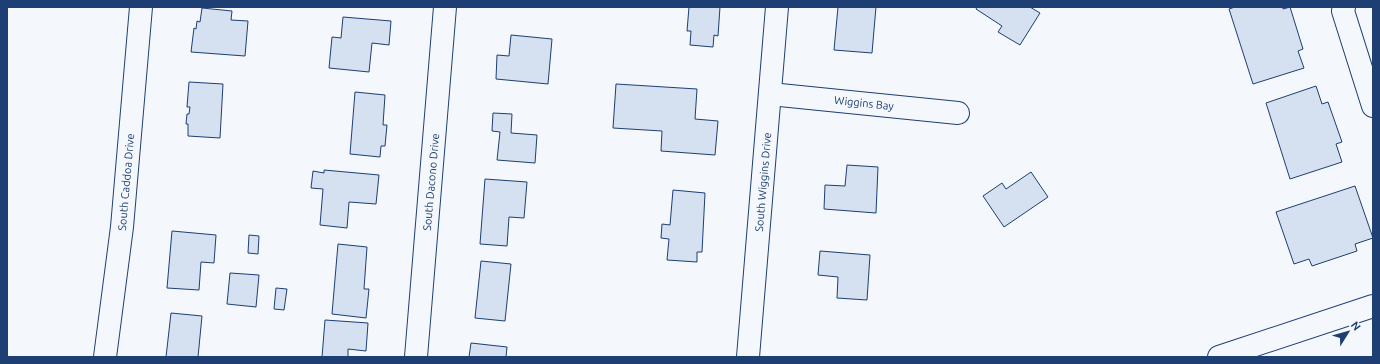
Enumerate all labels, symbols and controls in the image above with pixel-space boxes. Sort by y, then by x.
street label: Wiggins Bay [834,94,895,112]
street label: South Wiggins Drive [753,132,773,232]
street label: South Caddoa Drive [116,133,136,231]
street label: South Dacono Drive [421,133,441,231]
north arrow [1328,312,1368,352]
text: N [1349,319,1363,333]

